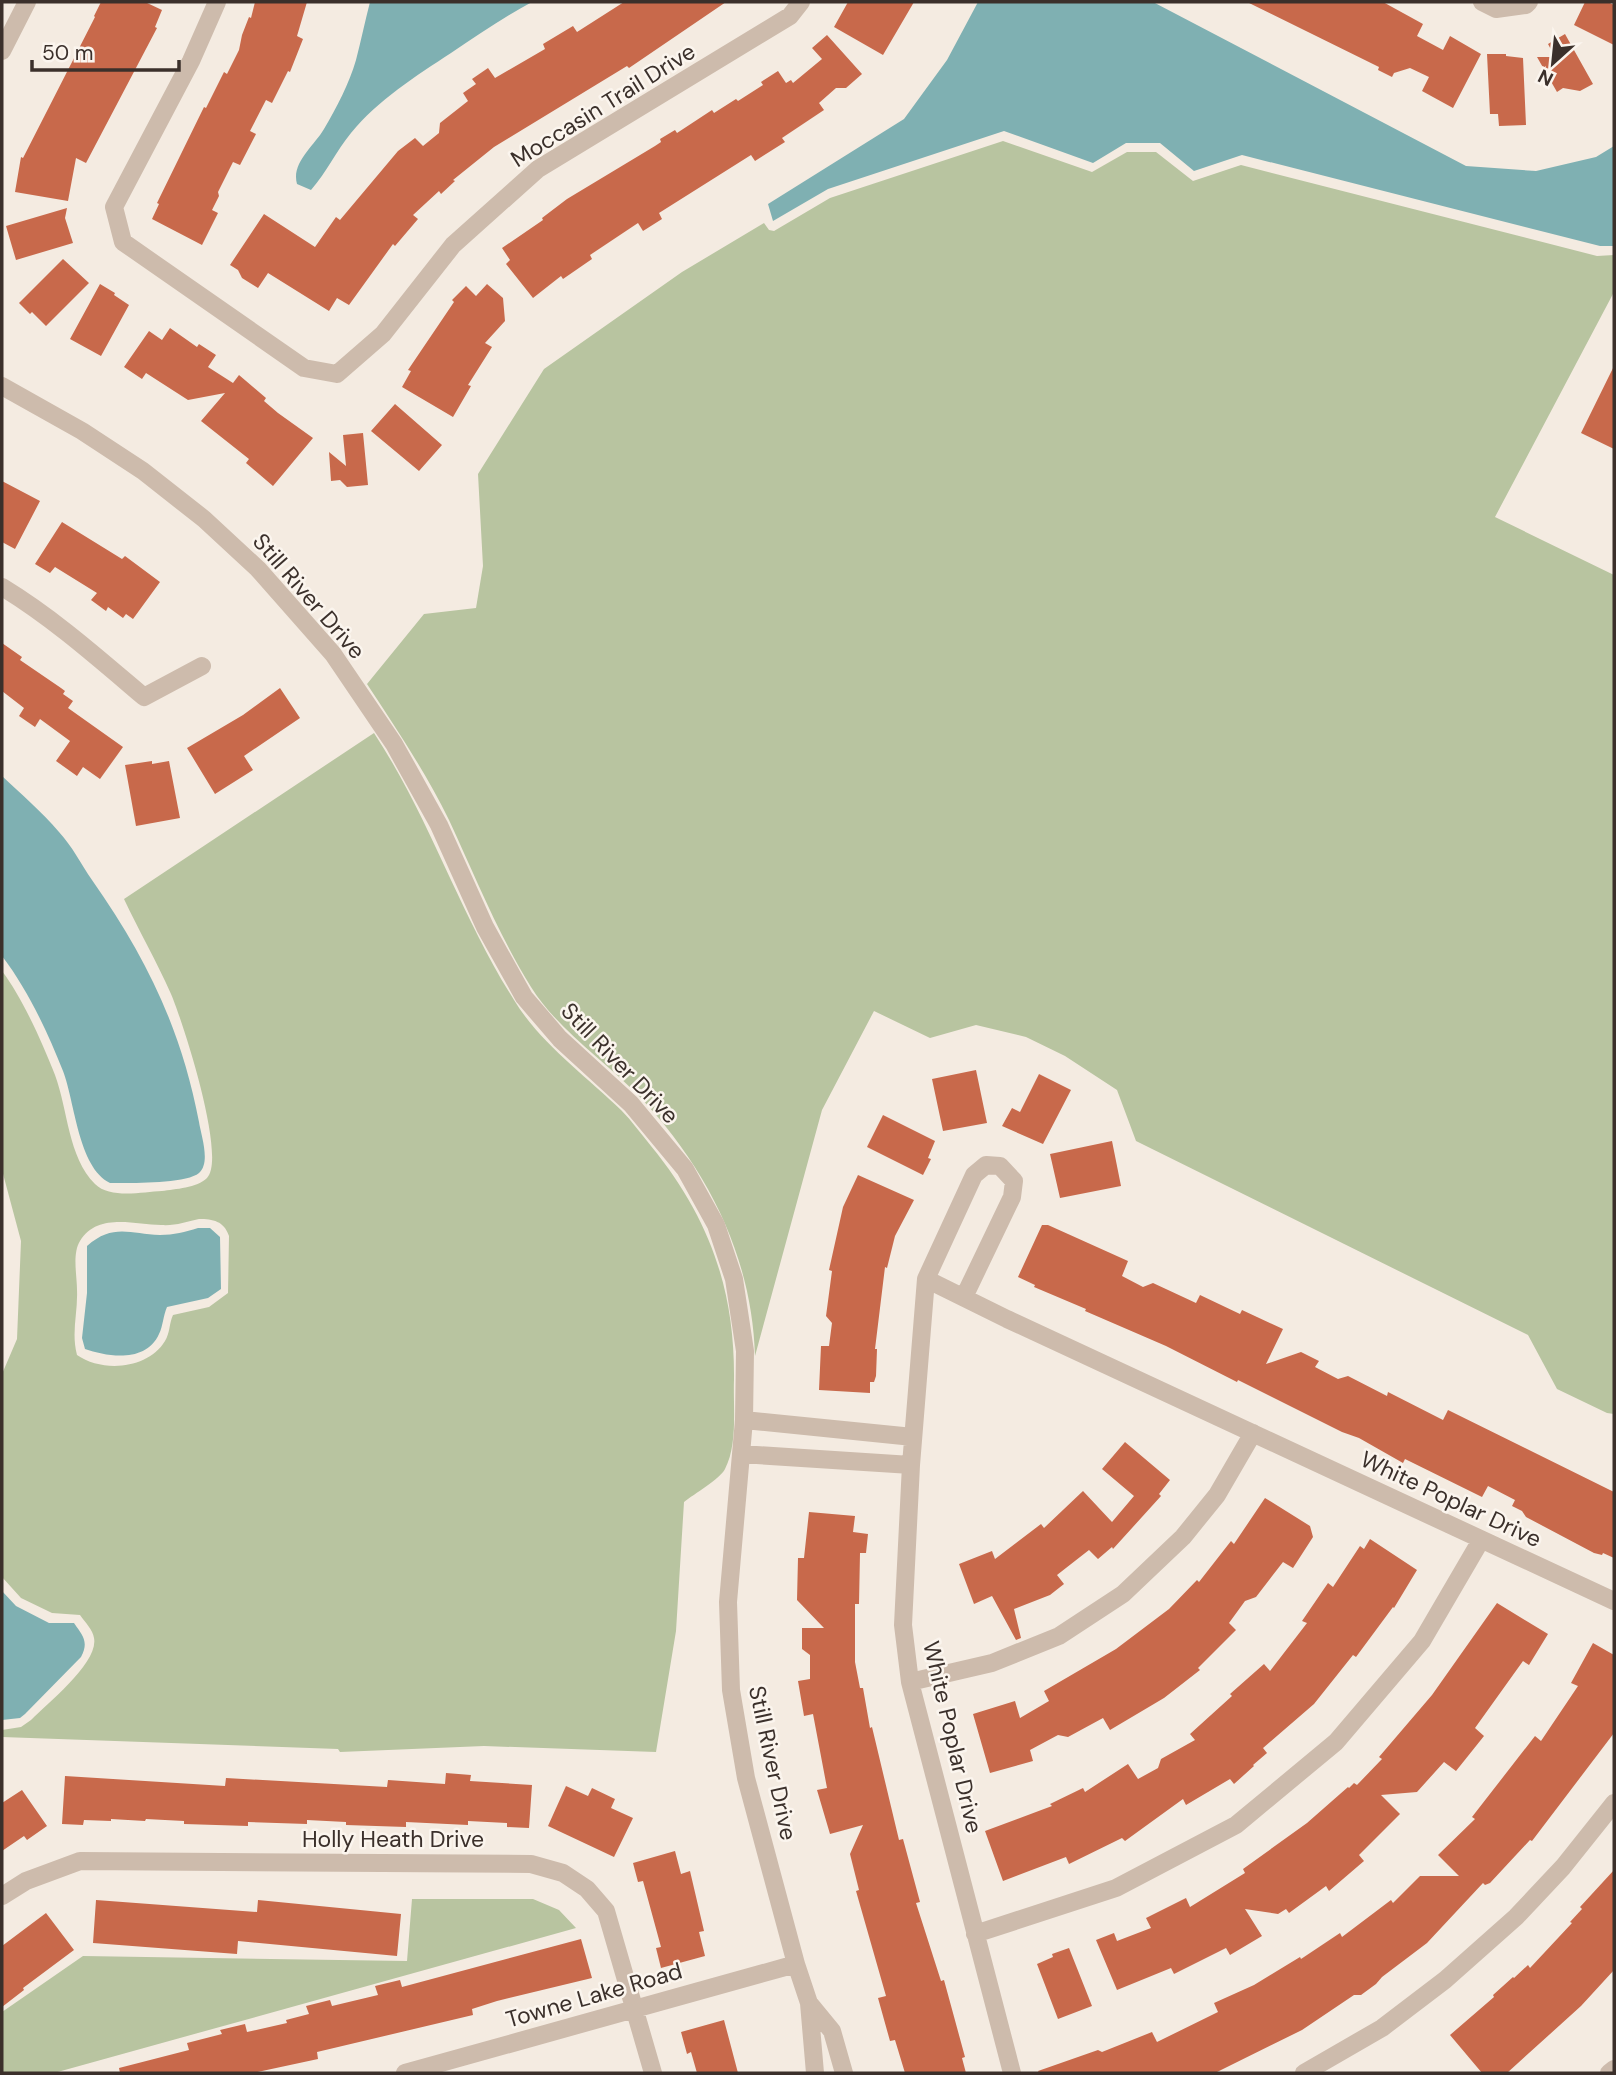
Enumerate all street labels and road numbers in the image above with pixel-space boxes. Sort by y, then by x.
street label: Moccasin Trail Drive [505,36,701,174]
street label: Still River Drive [246,527,372,665]
street label: Still River Drive [555,996,685,1130]
street label: White Poplar Drive [1356,1444,1546,1554]
street label: White Poplar Drive [916,1638,990,1836]
street label: Still River Drive [742,1683,804,1843]
street label: Holly Heath Drive [302,1824,484,1854]
street label: Towne Lake Road [502,1955,686,2035]

